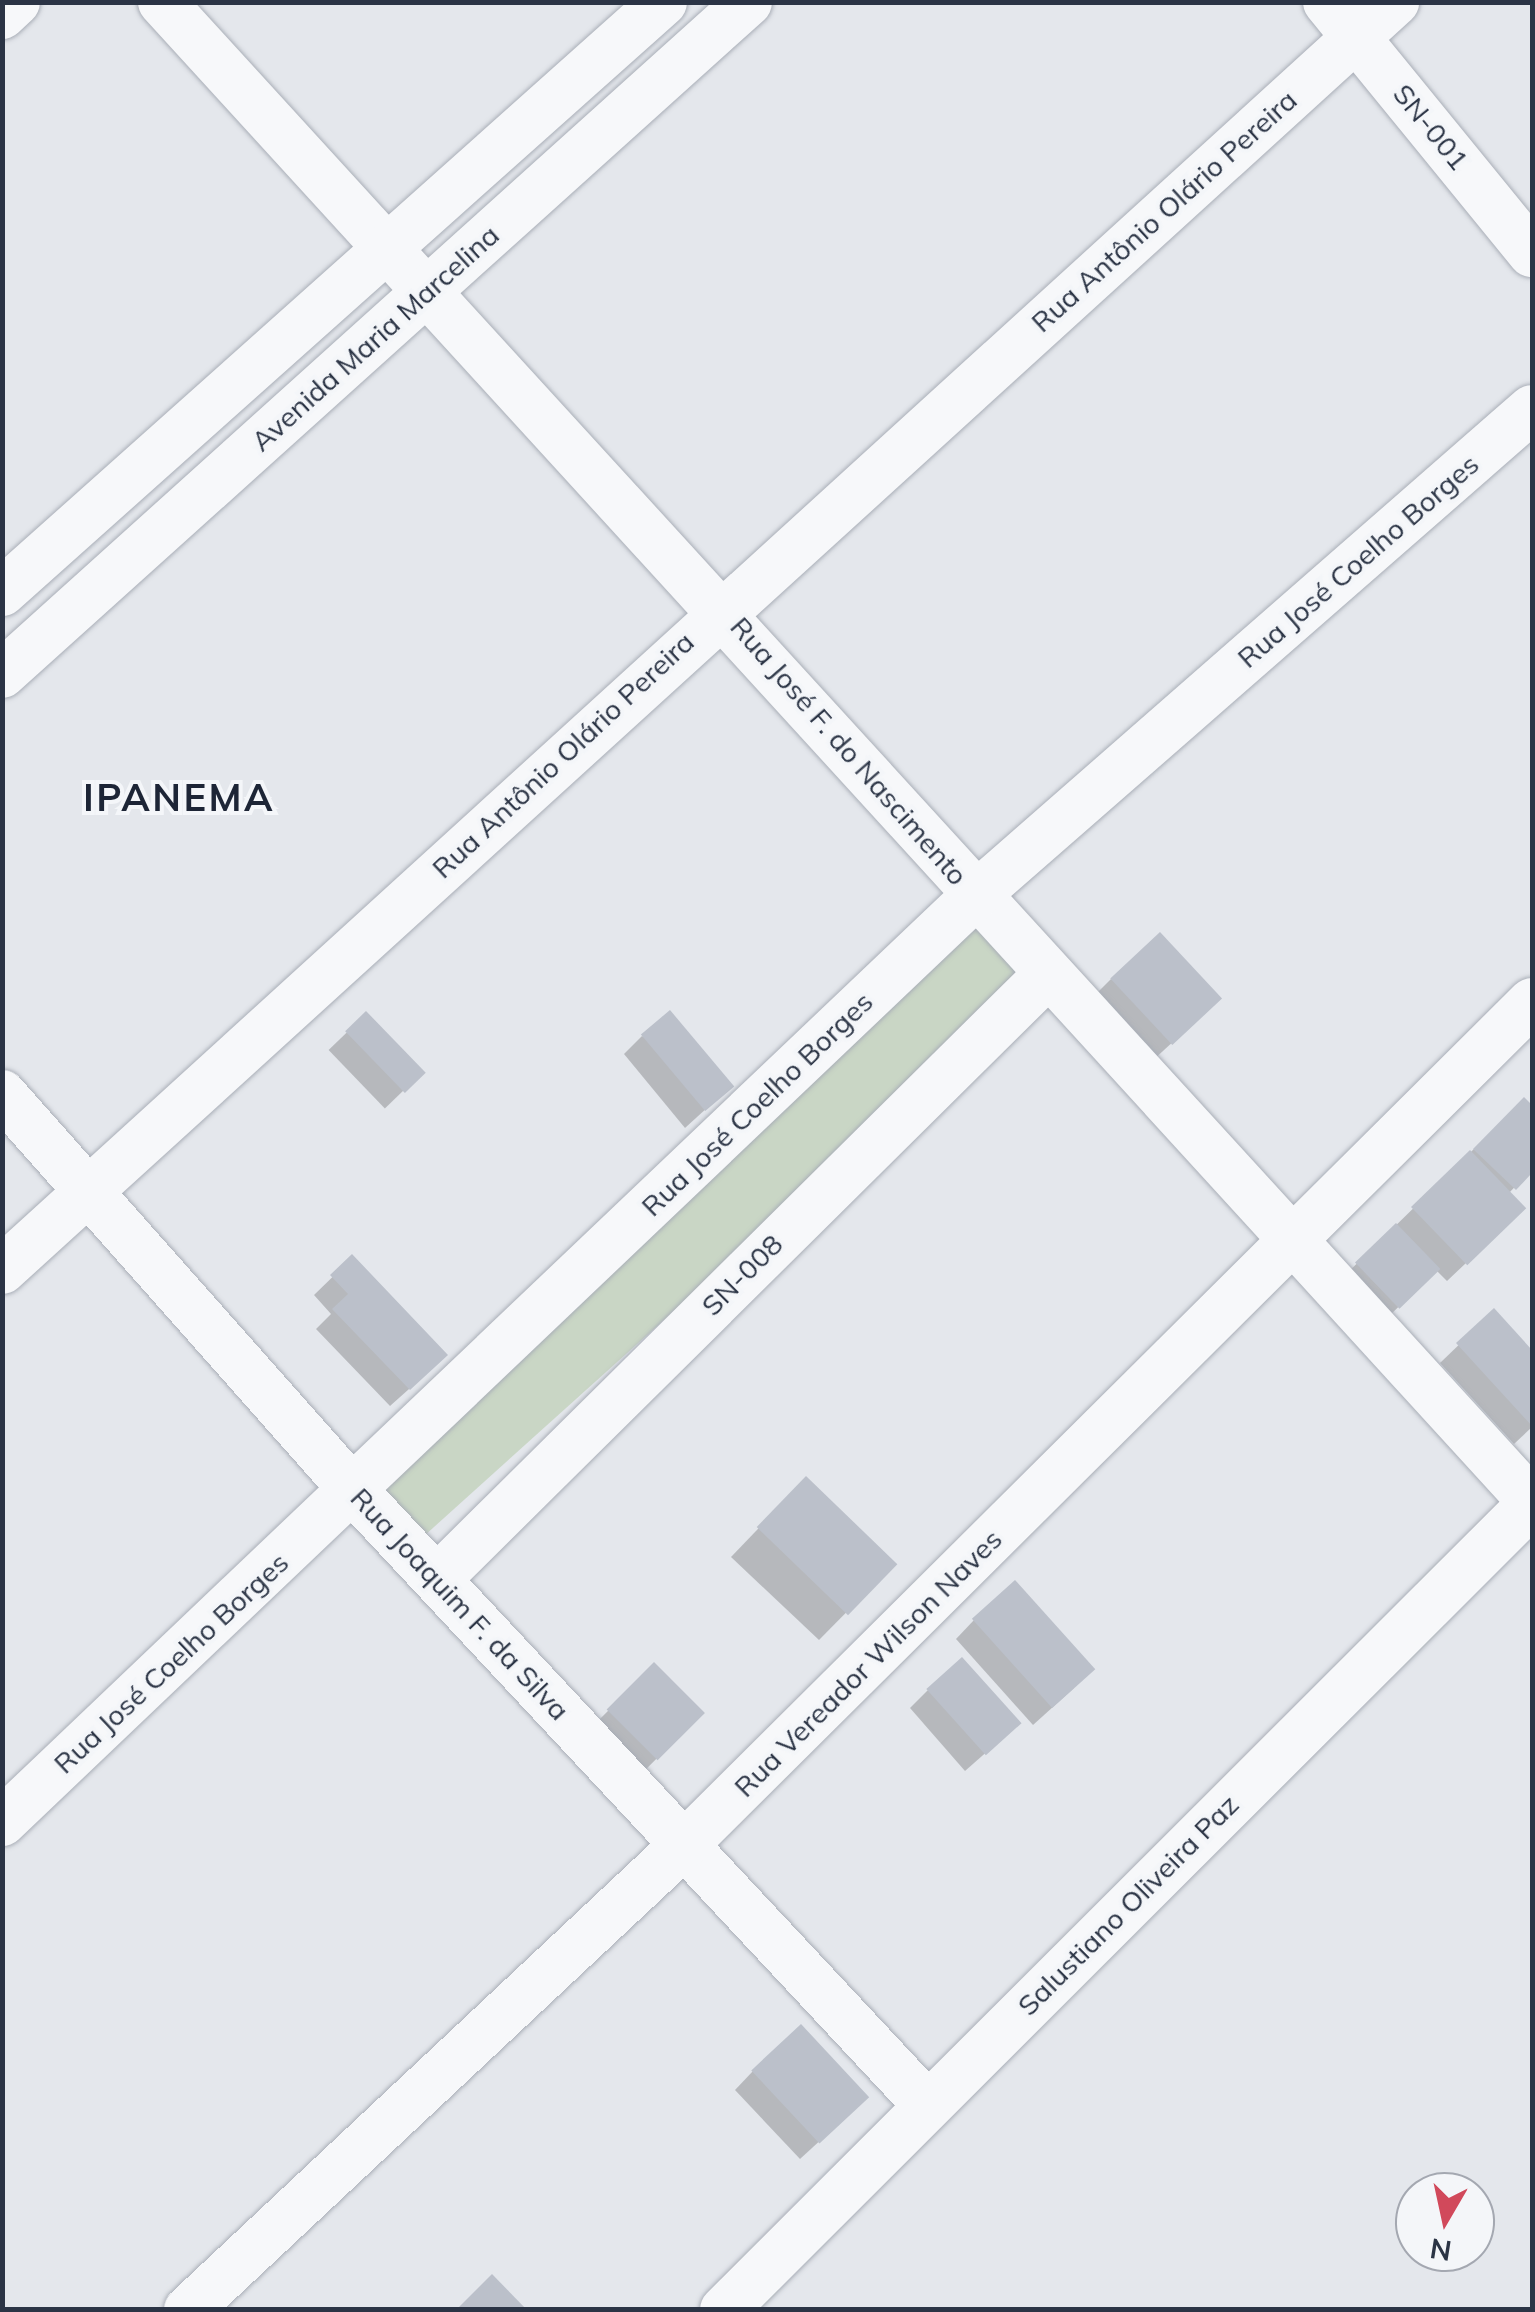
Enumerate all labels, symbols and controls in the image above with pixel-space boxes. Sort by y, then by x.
street label: SN-001 [1386,77,1476,177]
street label: Rua Antônio Olário Pereira [1024,83,1304,339]
street label: Avenida Maria Marcelina [244,218,506,458]
street label: Rua José Coelho Borges [1231,447,1485,675]
street label: Rua José F. do Nascimento [723,610,975,892]
street label: Rua Antônio Olário Pereira [425,625,701,885]
district label: IPANEMA [83,775,275,821]
street label: Rua José Coelho Borges [635,985,879,1223]
street label: SN-008 [695,1228,789,1322]
street label: Rua Joaquim F. da Silva [344,1481,576,1727]
street label: Rua Vereador Wilson Naves [727,1522,1009,1804]
street label: Rua José Coelho Borges [47,1546,295,1780]
street label: Salustiano Oliveira Paz [1011,1788,1245,2022]
north arrow [1395,2172,1495,2272]
text: N [1427,2231,1454,2269]

